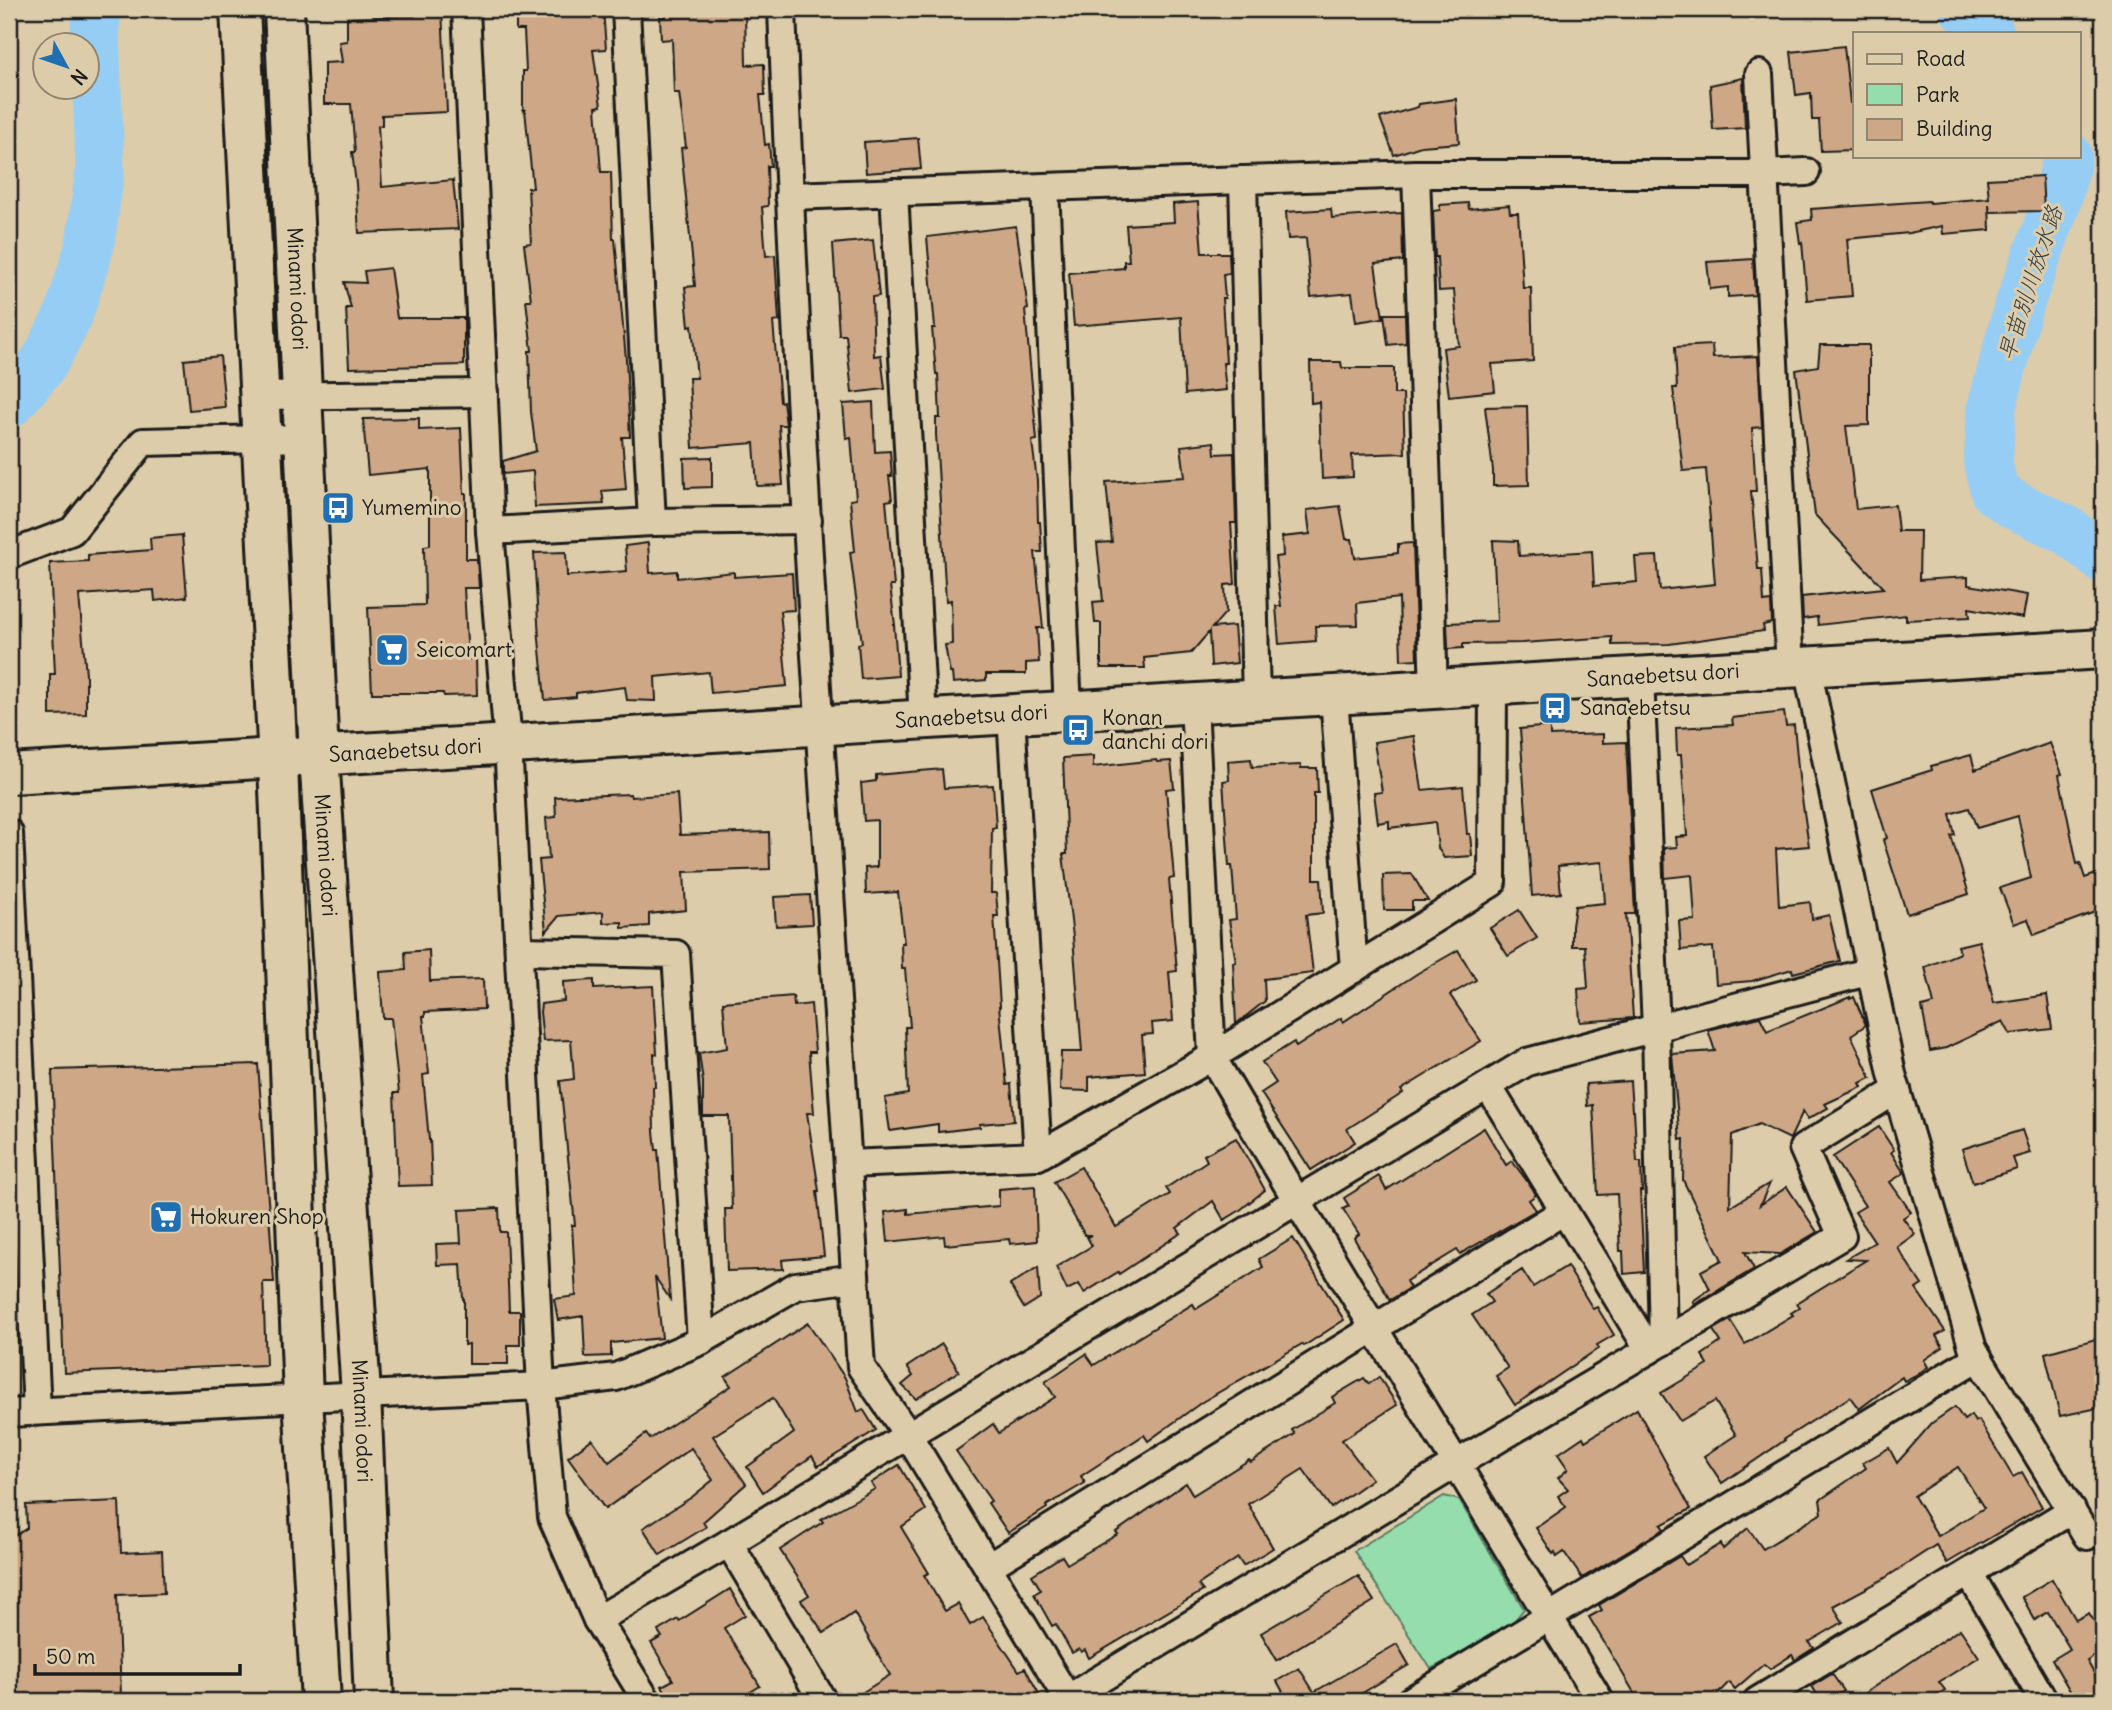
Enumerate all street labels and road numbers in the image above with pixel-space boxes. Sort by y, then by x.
street label: Minami odori [281,226,314,351]
street label: Sanaebetsu dori [1586,657,1740,693]
street label: Sanaebetsu dori [894,698,1049,734]
street label: Sanaebetsu dori [328,732,483,768]
street label: Minami odori [308,793,344,917]
street label: Minami odori [346,1358,379,1483]

